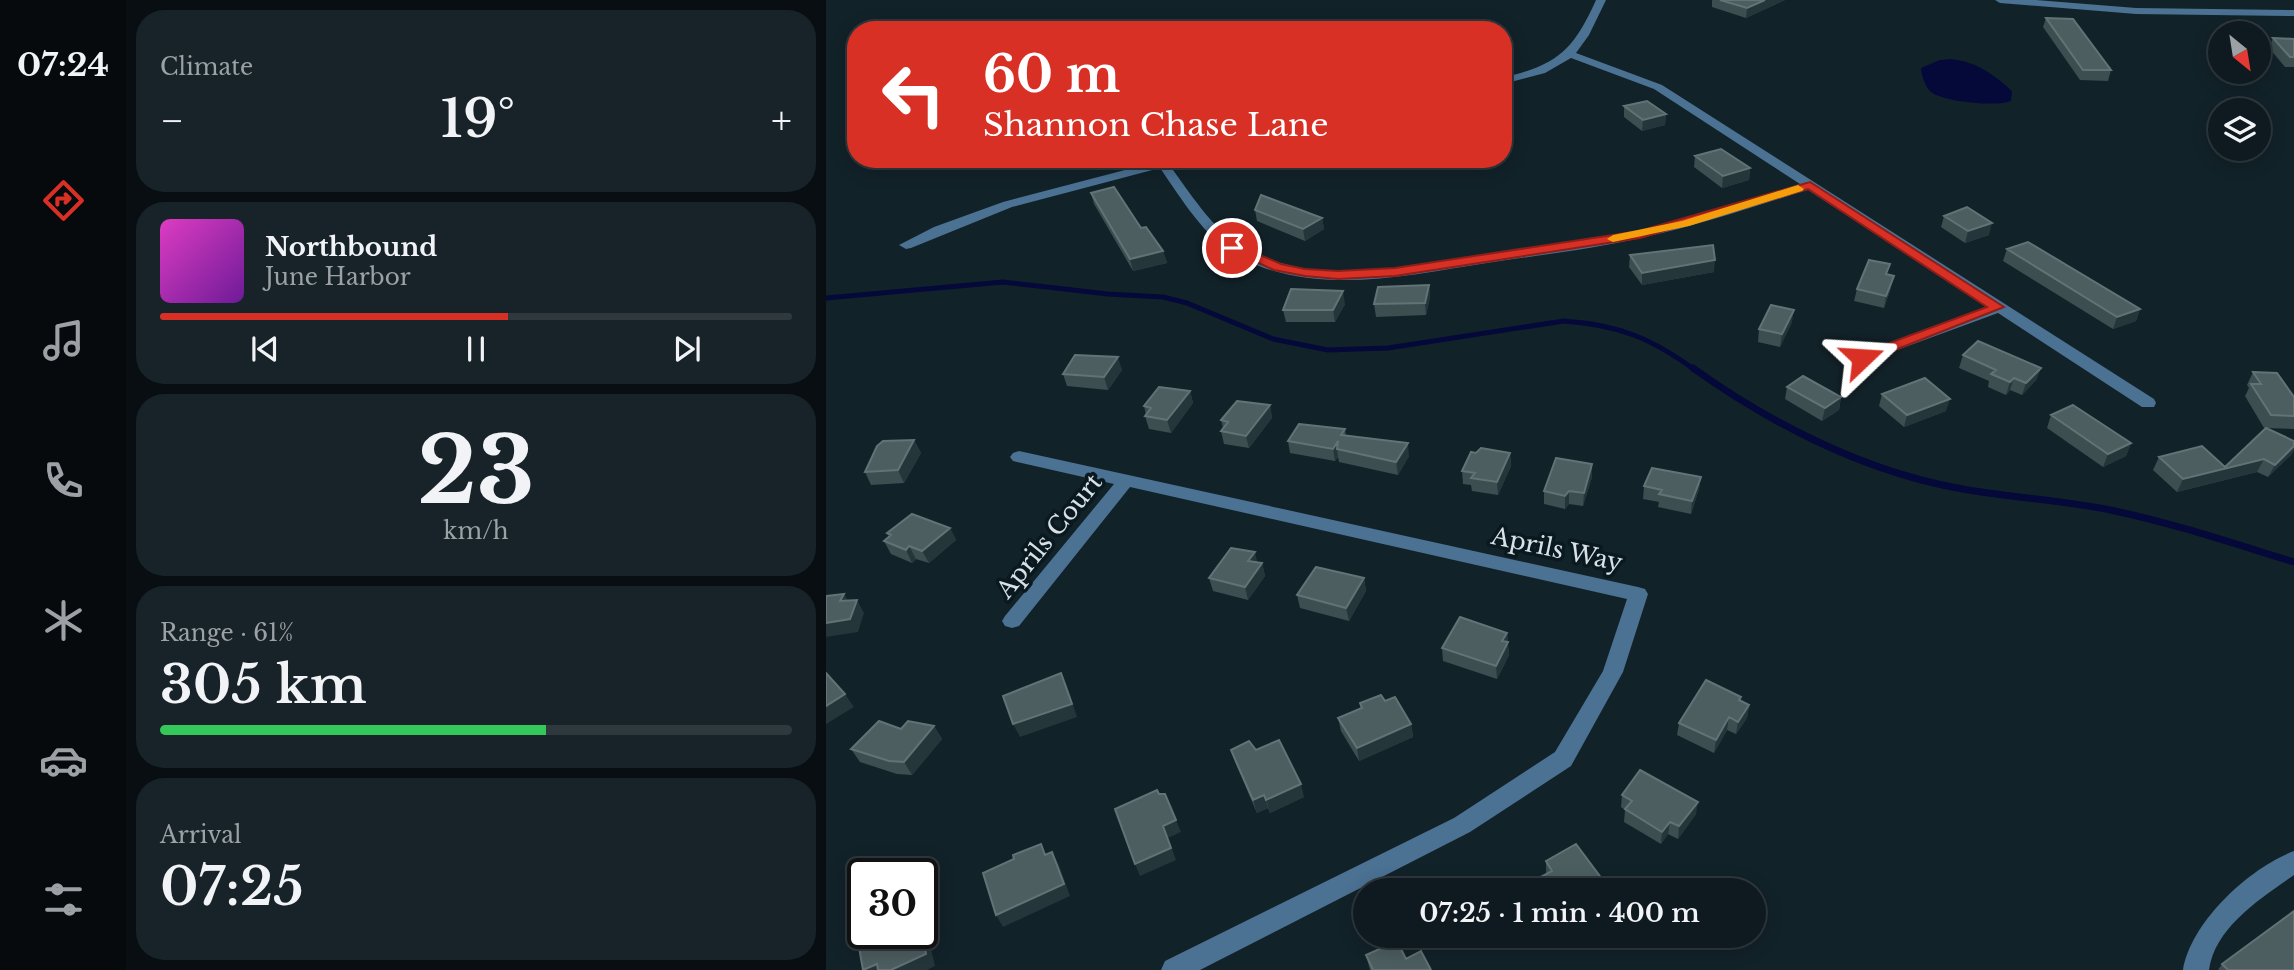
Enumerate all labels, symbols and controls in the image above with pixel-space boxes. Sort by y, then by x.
north arrow [2208,21,2272,84]
map controls [2208,21,2271,161]
text: 60 m [983,44,1120,105]
text: 07:24 [17,45,109,85]
icon: left [868,49,959,140]
text: Climate [160,53,253,81]
text: 19° [440,87,515,151]
text: − [160,97,184,144]
text: + [771,97,792,144]
button: layers [2208,98,2271,161]
text: Shannon Chase Lane [983,105,1328,145]
icon: directions [39,176,88,225]
pin [1202,218,1262,278]
icon: arrive [1213,229,1251,267]
text: Northbound [265,231,437,263]
text: June Harbor [265,263,411,291]
icon: music [39,316,88,365]
position arrow [1825,321,1899,395]
icon: previous [246,330,284,368]
icon: pause [457,330,495,368]
icon: next [668,330,706,368]
text: 23 [417,415,535,528]
icon: phone [39,456,88,505]
street label: Aprils Court [989,468,1108,605]
text: km/h [443,517,509,545]
street label: Aprils Way [1488,521,1626,577]
icon: climate [39,596,88,645]
text: Range · 61% [160,619,294,647]
text: 305 km [160,653,367,717]
icon: car [39,736,88,785]
text: Arrival [160,821,241,849]
text: 07:25 [160,855,304,919]
speed limit sign: 30 [847,858,938,949]
icon: filters [39,875,88,924]
text: 07:25 · 1 min · 400 m [1419,897,1700,929]

